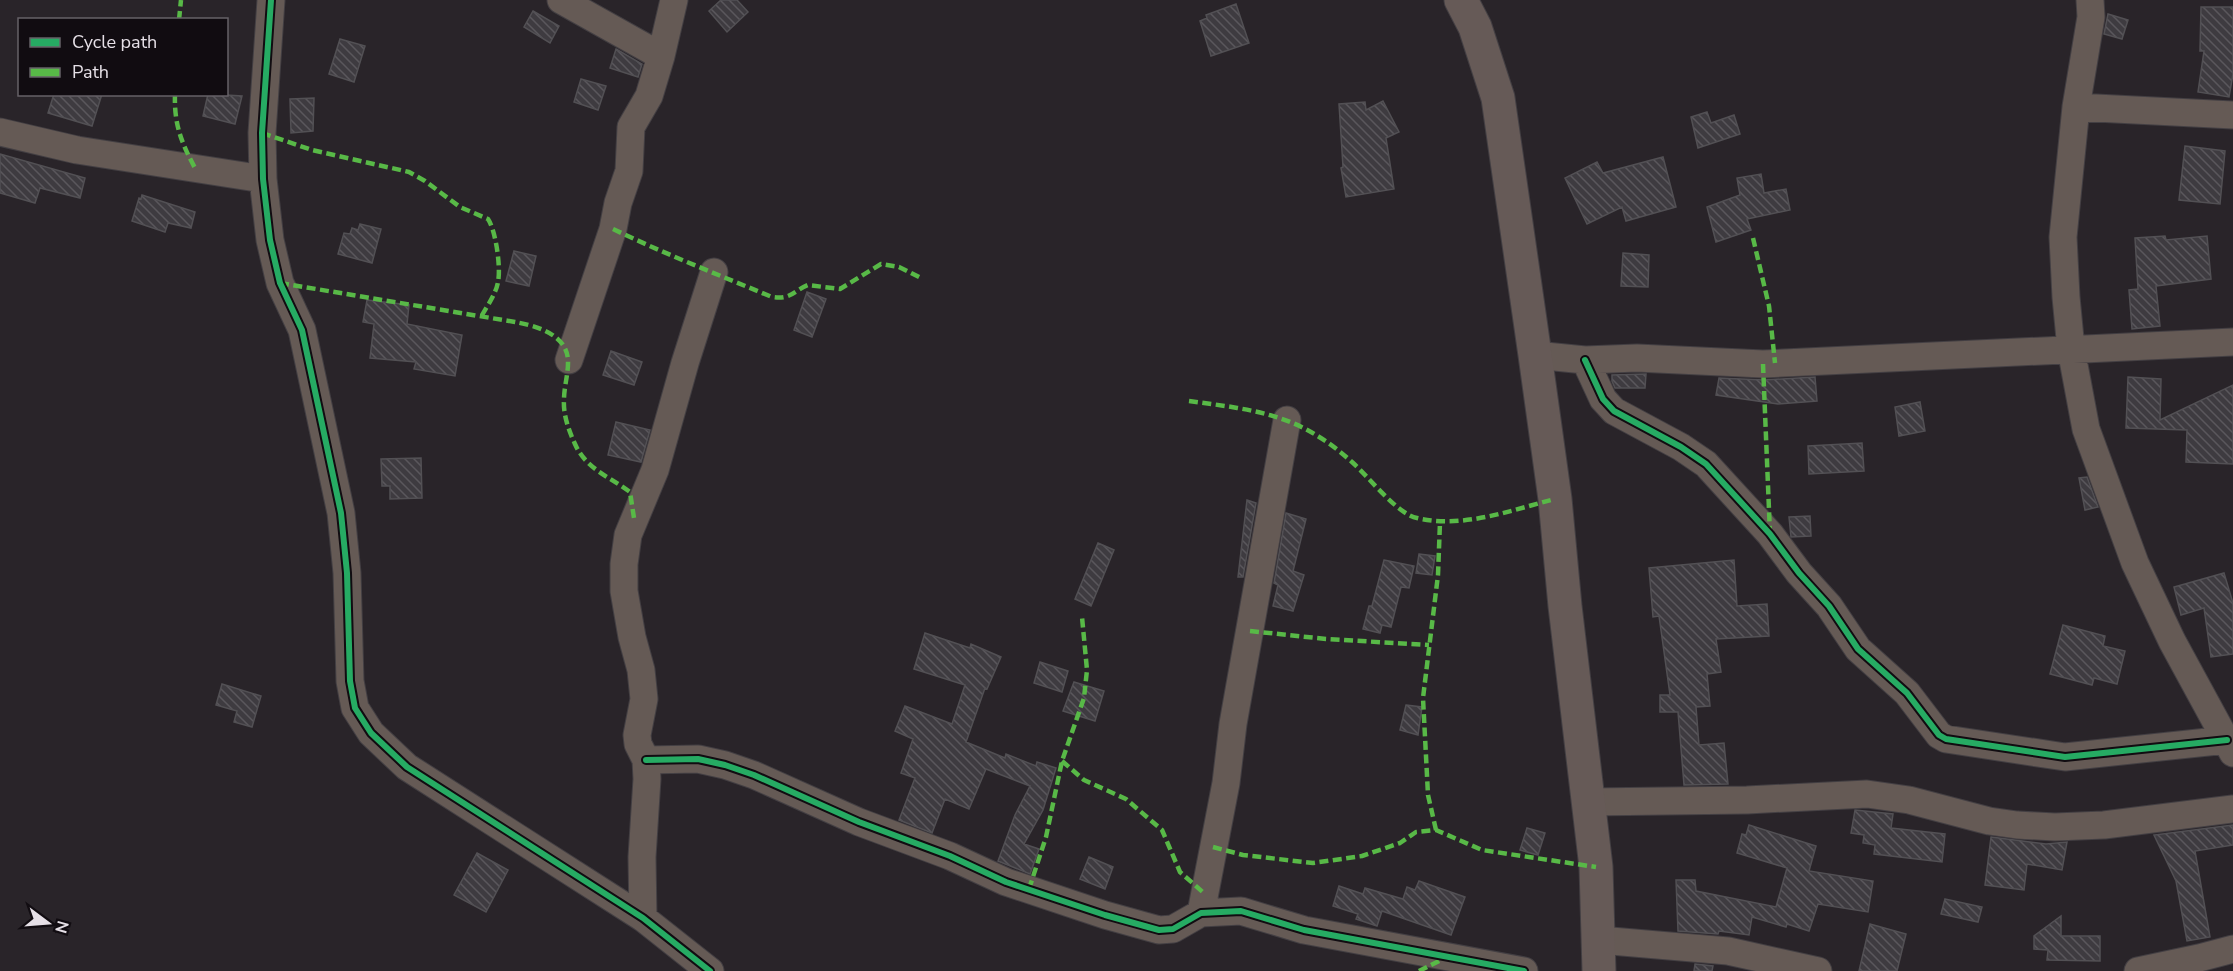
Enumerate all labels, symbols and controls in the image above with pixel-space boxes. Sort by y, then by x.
legend [18,18,228,96]
text: Cycle path [72,30,157,54]
text: Path [72,60,109,84]
north arrow [18,893,78,953]
text: N [49,918,74,936]

